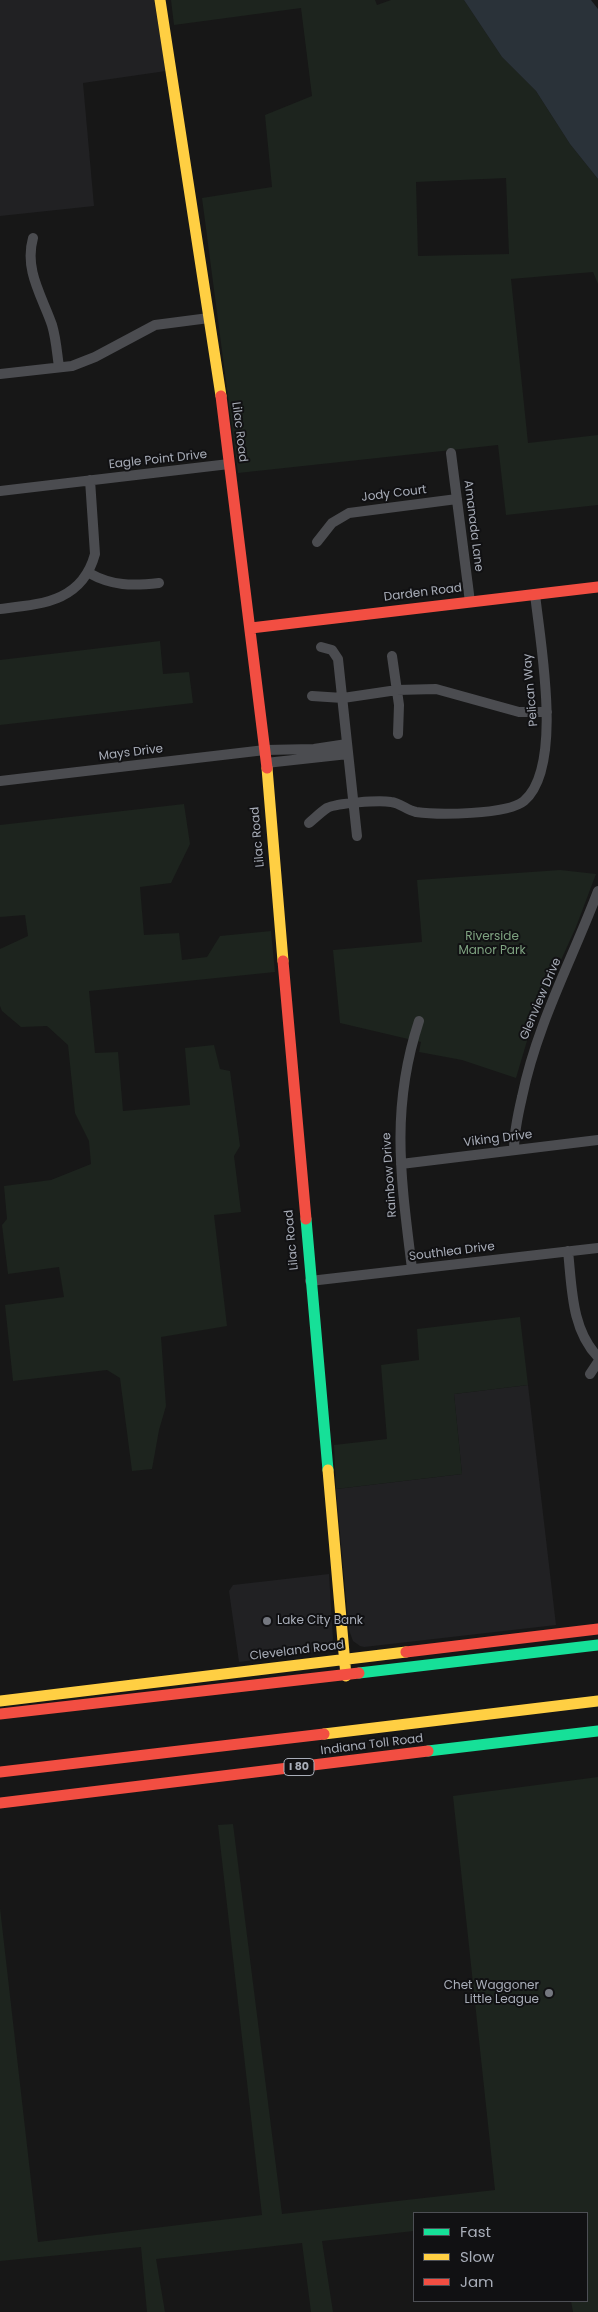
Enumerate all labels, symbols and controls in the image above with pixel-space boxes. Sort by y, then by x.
street label: Lilac Road [228,401,250,463]
street label: Eagle Point Drive [108,448,208,472]
street label: Amanada Lane [460,479,486,573]
street label: Jody Court [361,483,427,505]
street label: Darden Road [383,581,463,605]
street label: Pelican Way [521,653,541,727]
street label: Mays Drive [98,742,164,764]
street label: Lilac Road [248,806,268,868]
park label: Riverside Manor Park [458,930,526,958]
street label: Glenview Drive [517,956,565,1042]
street label: Viking Drive [463,1128,533,1150]
street label: Rainbow Drive [380,1132,400,1218]
street label: Lilac Road [282,1209,302,1271]
street label: Southlea Drive [408,1240,496,1264]
place label: Lake City Bank [277,1614,363,1628]
marker: Lake City Bank [261,1615,273,1627]
street label: Cleveland Road [249,1638,345,1664]
street label: Indiana Toll Road [320,1732,424,1758]
road number: I 80 [284,1758,314,1775]
place label: Chet Waggoner Little League [444,1979,539,2007]
marker: Chet Waggoner Little League [543,1987,555,1999]
legend [413,2212,588,2302]
text: Fast [460,2221,491,2242]
text: Slow [460,2246,494,2267]
text: Jam [460,2271,494,2292]

